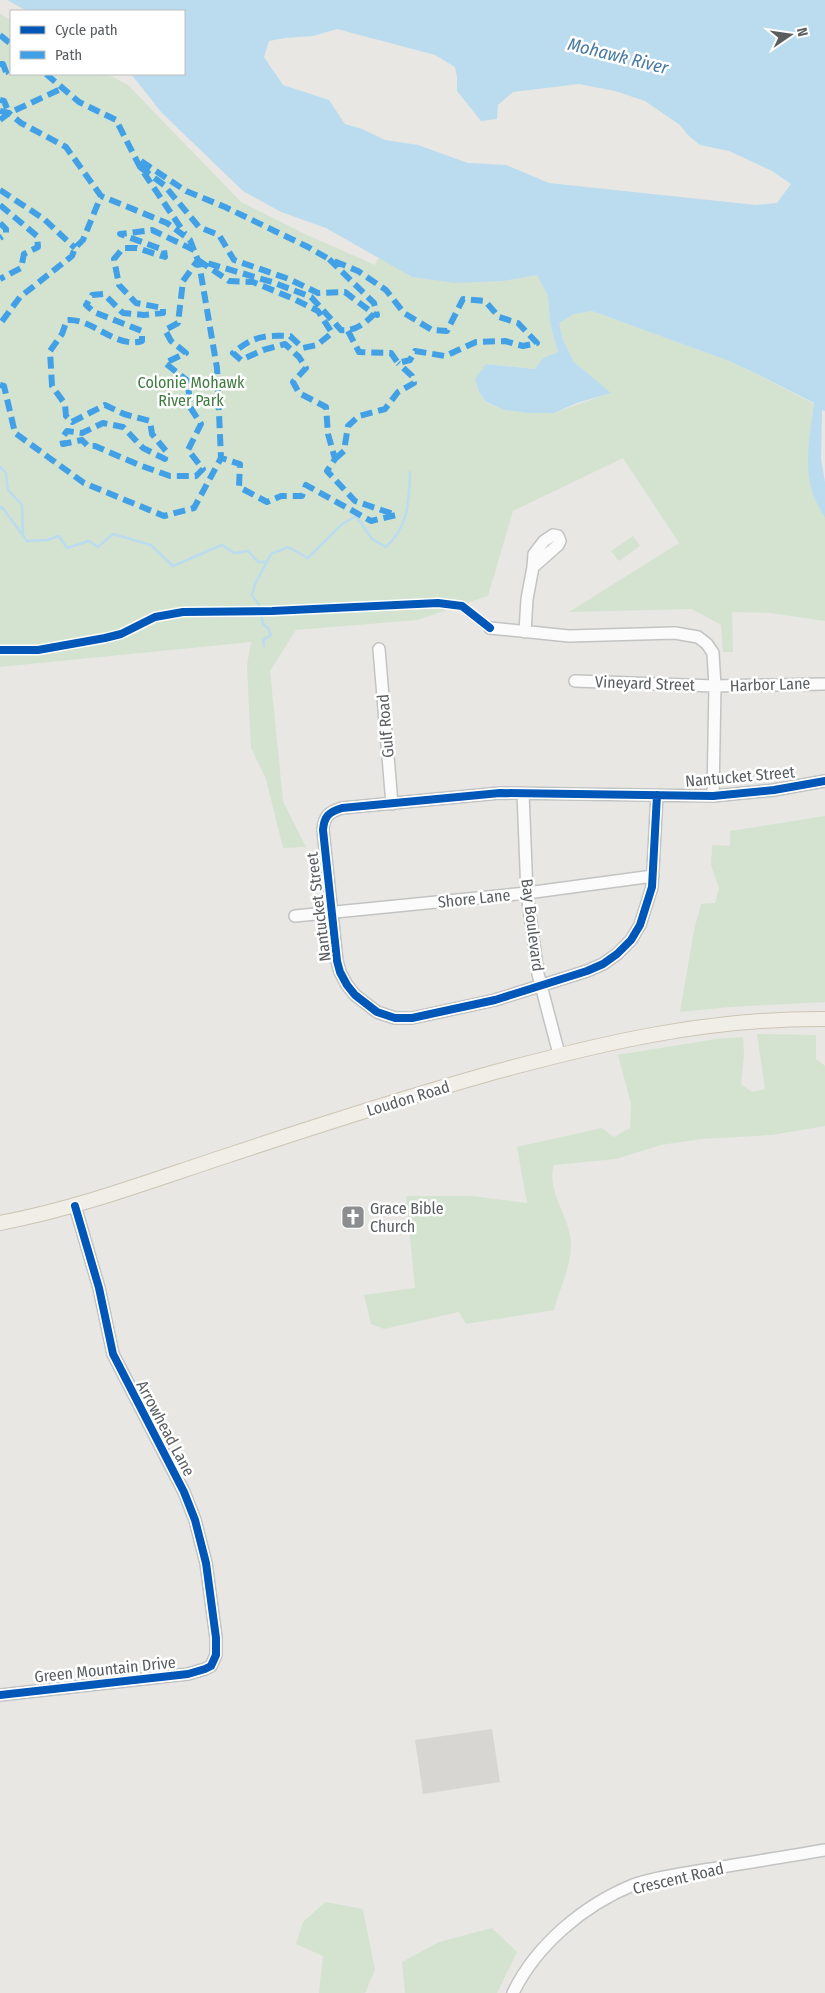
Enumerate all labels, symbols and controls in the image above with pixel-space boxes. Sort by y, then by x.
legend [10,10,185,75]
north arrow [765,10,815,60]
text: Cycle path [55,21,118,39]
text: N [793,26,811,38]
water label: Mohawk River [566,33,671,79]
text: Path [55,46,82,64]
park label: Colonie Mohawk River Park [138,373,245,410]
street label: Vineyard Street [595,672,696,695]
street label: Harbor Lane [729,674,811,695]
street label: Gulf Road [373,693,398,758]
street label: Nantucket Street [684,762,796,791]
street label: Nantucket Street [302,850,335,963]
street label: Bay Boulevard [517,878,548,972]
street label: Shore Lane [437,885,511,912]
street label: Loudon Road [364,1077,452,1120]
place label: Grace Bible Church [370,1199,444,1236]
church icon: Grace Bible Church [340,1204,366,1230]
street label: Arrowhead Lane [132,1377,199,1479]
street label: Green Mountain Drive [33,1653,177,1686]
street label: Crescent Road [631,1859,725,1898]

